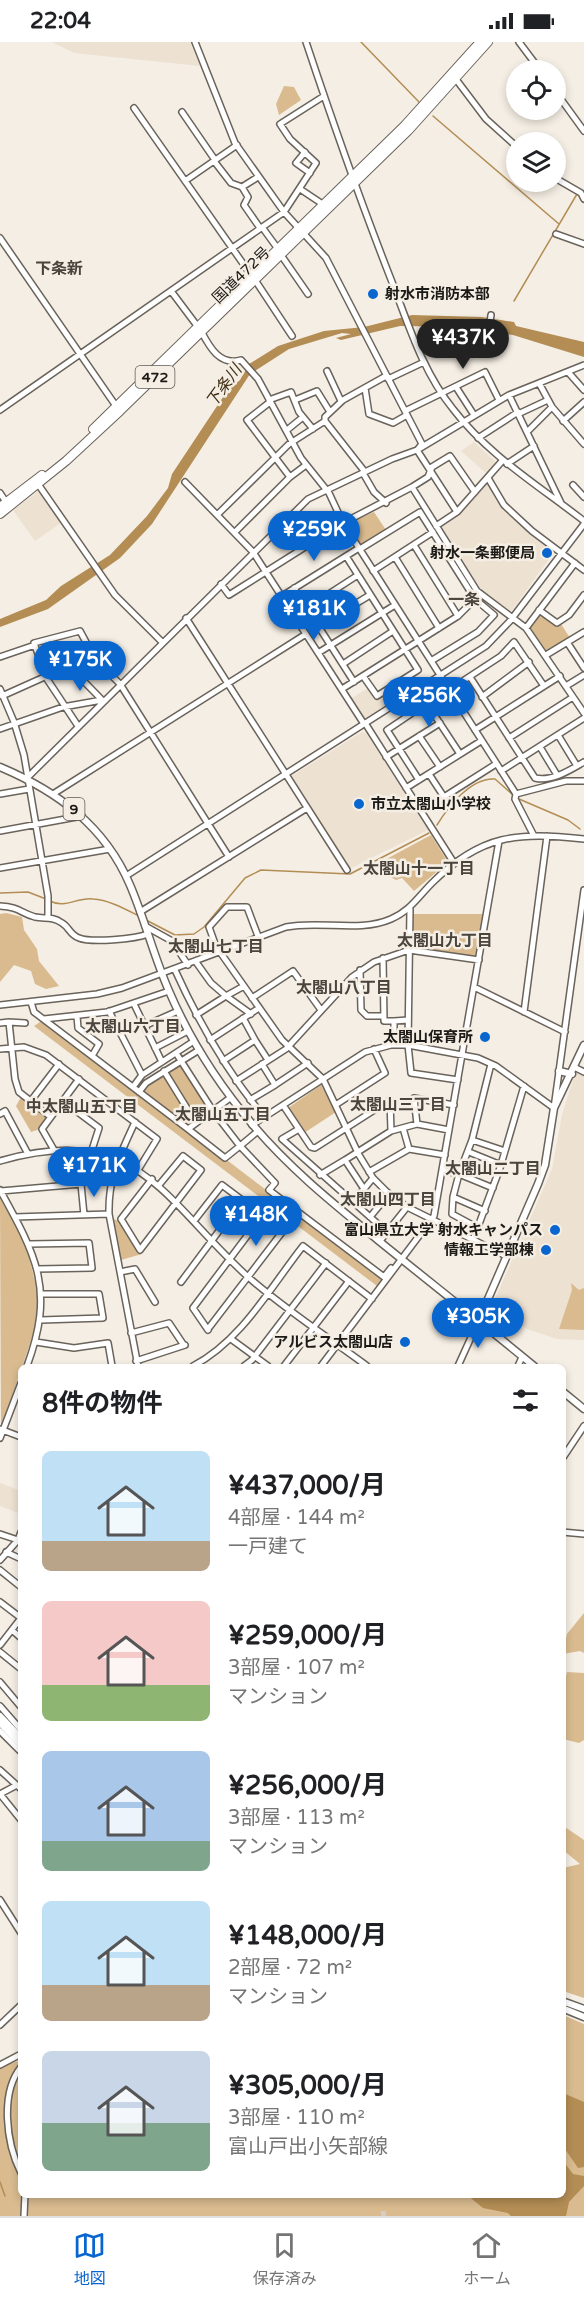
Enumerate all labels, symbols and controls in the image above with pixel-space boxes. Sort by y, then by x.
text: 22:04 [30,8,91,34]
map controls [506,60,566,192]
button: locate [506,60,566,120]
button: layers [506,132,566,192]
street label: 国道472号 [208,243,274,307]
district label: 下条新 [35,259,83,279]
place label: 射水市消防本部 [385,285,490,303]
marker: 射水市消防本部 [366,287,380,301]
pin: ¥437K [421,319,505,370]
text: ¥437K [431,326,495,350]
water label: 下条川 [202,359,247,411]
road number: 472 [136,366,174,388]
pin: ¥259K [272,511,356,562]
text: ¥259K [282,518,346,542]
place label: 射水一条郵便局 [430,544,535,562]
marker: 射水一条郵便局 [540,546,554,560]
pin: ¥181K [272,590,356,641]
district label: 一条 [448,590,480,610]
text: ¥181K [282,597,346,621]
pin: ¥175K [38,641,122,692]
text: ¥175K [48,648,112,672]
pin: ¥256K [387,677,471,728]
text: ¥256K [397,684,461,708]
place label: 市立太閤山小学校 [371,795,491,813]
marker: 市立太閤山小学校 [352,797,366,811]
road number: 9 [64,798,84,820]
district label: 太閤山十一丁目 [363,859,475,879]
district label: 太閤山九丁目 [397,931,493,951]
district label: 太閤山七丁目 [168,937,264,957]
district label: 太閤山八丁目 [296,978,392,998]
district label: 太閤山六丁目 [85,1017,181,1037]
place label: 太閤山保育所 [383,1028,473,1046]
marker: 太閤山保育所 [478,1030,492,1044]
district label: 太閤山三丁目 [350,1095,446,1115]
district label: 中太閤山五丁目 [26,1097,138,1117]
district label: 太閤山五丁目 [175,1105,271,1125]
pin: ¥171K [52,1147,136,1198]
text: ¥171K [62,1154,126,1178]
district label: 太閤山二丁目 [445,1159,541,1179]
district label: 太閤山四丁目 [340,1190,436,1210]
pin: ¥148K [214,1196,298,1247]
text: ¥148K [224,1203,288,1227]
place label: 富山県立大学 射水キャンパス [344,1221,543,1239]
marker: 富山県立大学 射水キャンパス [548,1223,562,1237]
place label: 情報工学部棟 [444,1241,534,1259]
marker: 情報工学部棟 [539,1243,553,1257]
pin: ¥305K [436,1298,520,1349]
text: ¥305K [446,1305,510,1329]
place label: アルビス太閤山店 [273,1333,393,1351]
marker: アルビス太閤山店 [398,1335,412,1349]
icon: filters [509,1384,542,1417]
text: 8件の物件 [42,1388,162,1419]
text: ¥437,000/月 [228,1470,386,1501]
icon: home [90,1475,162,1547]
text: 4部屋 · 144 m² [228,1506,365,1530]
text: 一戸建て [228,1535,308,1559]
text: ¥259,000/月 [228,1620,387,1651]
icon: home [90,1625,162,1697]
text: 3部屋 · 107 m² [228,1656,365,1680]
text: マンション [228,1685,328,1709]
text: ¥256,000/月 [228,1770,387,1801]
icon: home [90,1775,162,1847]
text: 3部屋 · 113 m² [228,1806,365,1830]
text: マンション [228,1835,328,1859]
text: ¥148,000/月 [228,1920,387,1951]
icon: home [90,1925,162,1997]
text: 2部屋 · 72 m² [228,1956,352,1980]
text: マンション [228,1985,328,2009]
text: ¥305,000/月 [228,2070,387,2101]
icon: home [90,2075,162,2147]
text: 3部屋 · 110 m² [228,2106,365,2130]
text: 富山戸出小矢部線 [228,2135,388,2159]
tab: 地図 [73,2229,106,2289]
tab: 保存済み [253,2229,317,2289]
tab: ホーム [463,2229,511,2289]

